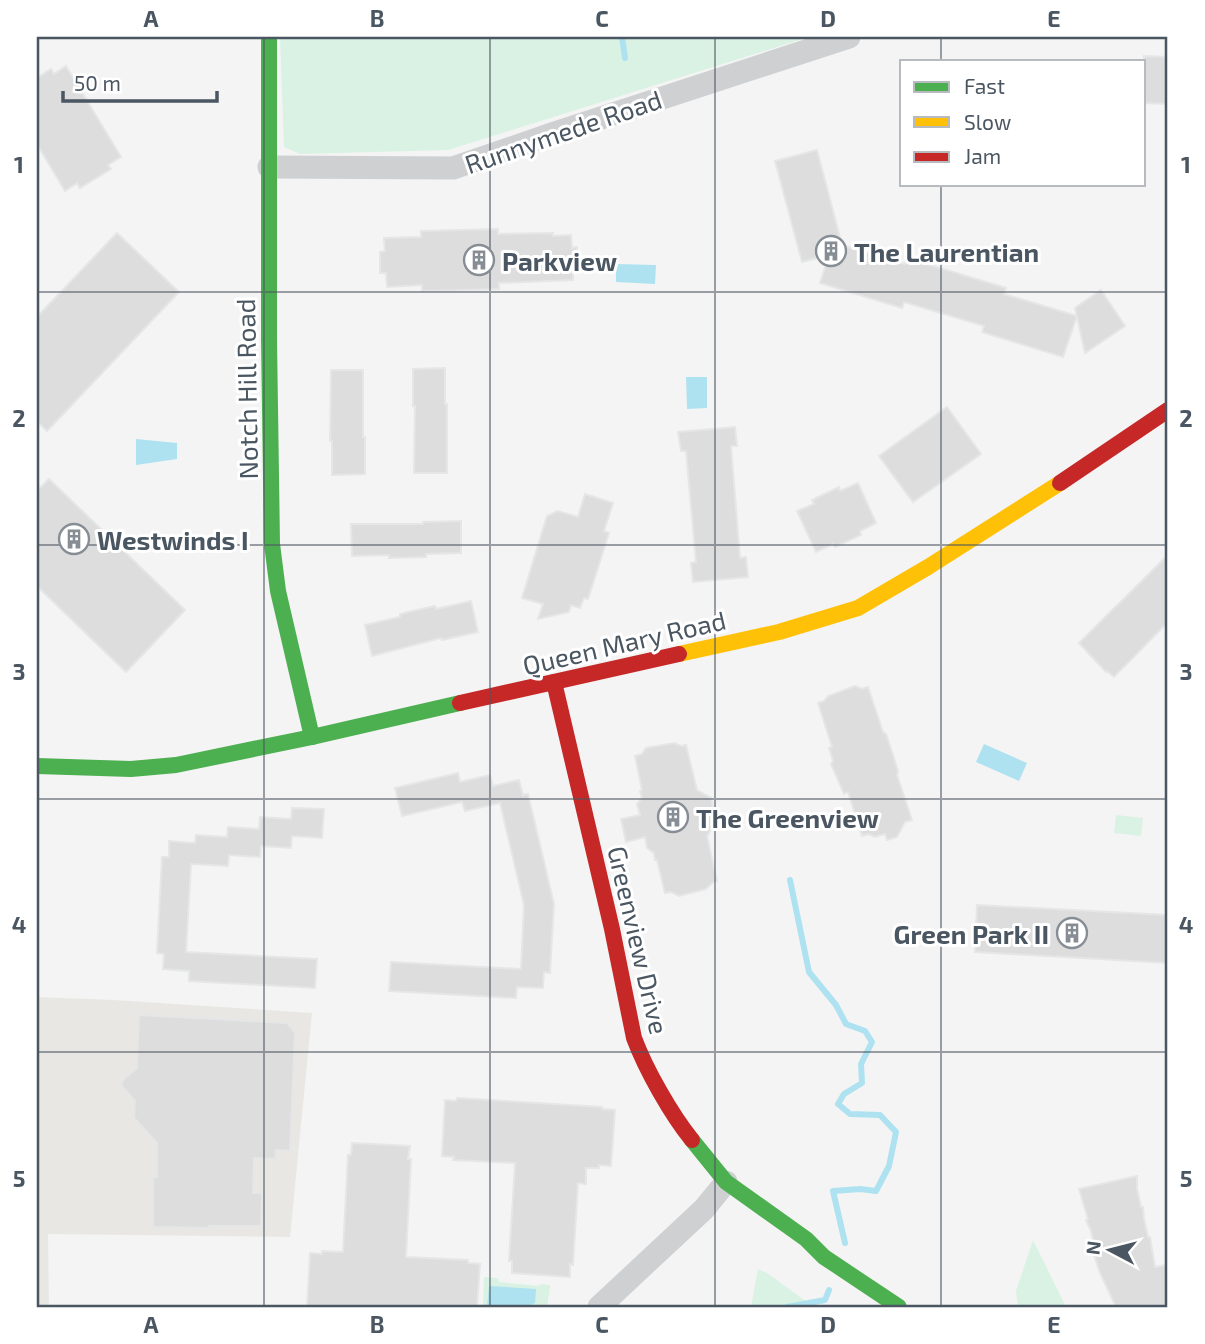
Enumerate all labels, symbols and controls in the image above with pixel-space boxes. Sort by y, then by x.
text: A [143,4,159,32]
text: B [370,4,384,32]
text: C [595,4,609,32]
text: D [820,4,836,32]
text: E [1047,4,1061,32]
scale bar [63,60,217,104]
legend [900,60,1146,186]
text: 50 m [74,70,121,95]
text: Fast [964,73,1005,98]
street label: Runnymede Road [460,83,666,179]
text: Slow [964,109,1011,134]
text: Jam [964,143,1001,168]
text: 1 [14,150,24,178]
text: 1 [1181,150,1191,178]
building icon: The Laurentian [814,234,848,268]
place label: The Laurentian [854,236,1039,267]
building icon: Parkview [462,243,496,277]
place label: Parkview [502,245,617,276]
street label: Notch Hill Road [229,298,263,480]
text: 2 [12,404,26,432]
text: 2 [1179,404,1193,432]
building icon: Westwinds I [57,522,91,556]
place label: Westwinds I [97,524,249,555]
street label: Queen Mary Road [519,604,729,680]
text: 3 [12,657,26,685]
text: 3 [1179,657,1193,685]
building icon: The Greenview [656,800,690,834]
place label: The Greenview [696,802,879,833]
street label: Greenview Drive [602,843,676,1037]
text: 4 [12,910,26,938]
text: 4 [1179,910,1193,938]
building icon: Green Park II [1055,916,1089,950]
place label: Green Park II [894,918,1049,949]
text: 5 [13,1164,25,1192]
text: 5 [1180,1164,1192,1192]
north arrow [1076,1214,1146,1284]
text: N [1080,1240,1105,1256]
text: A [143,1310,159,1338]
text: B [370,1310,384,1338]
text: C [595,1310,609,1338]
text: D [820,1310,836,1338]
text: E [1047,1310,1061,1338]

